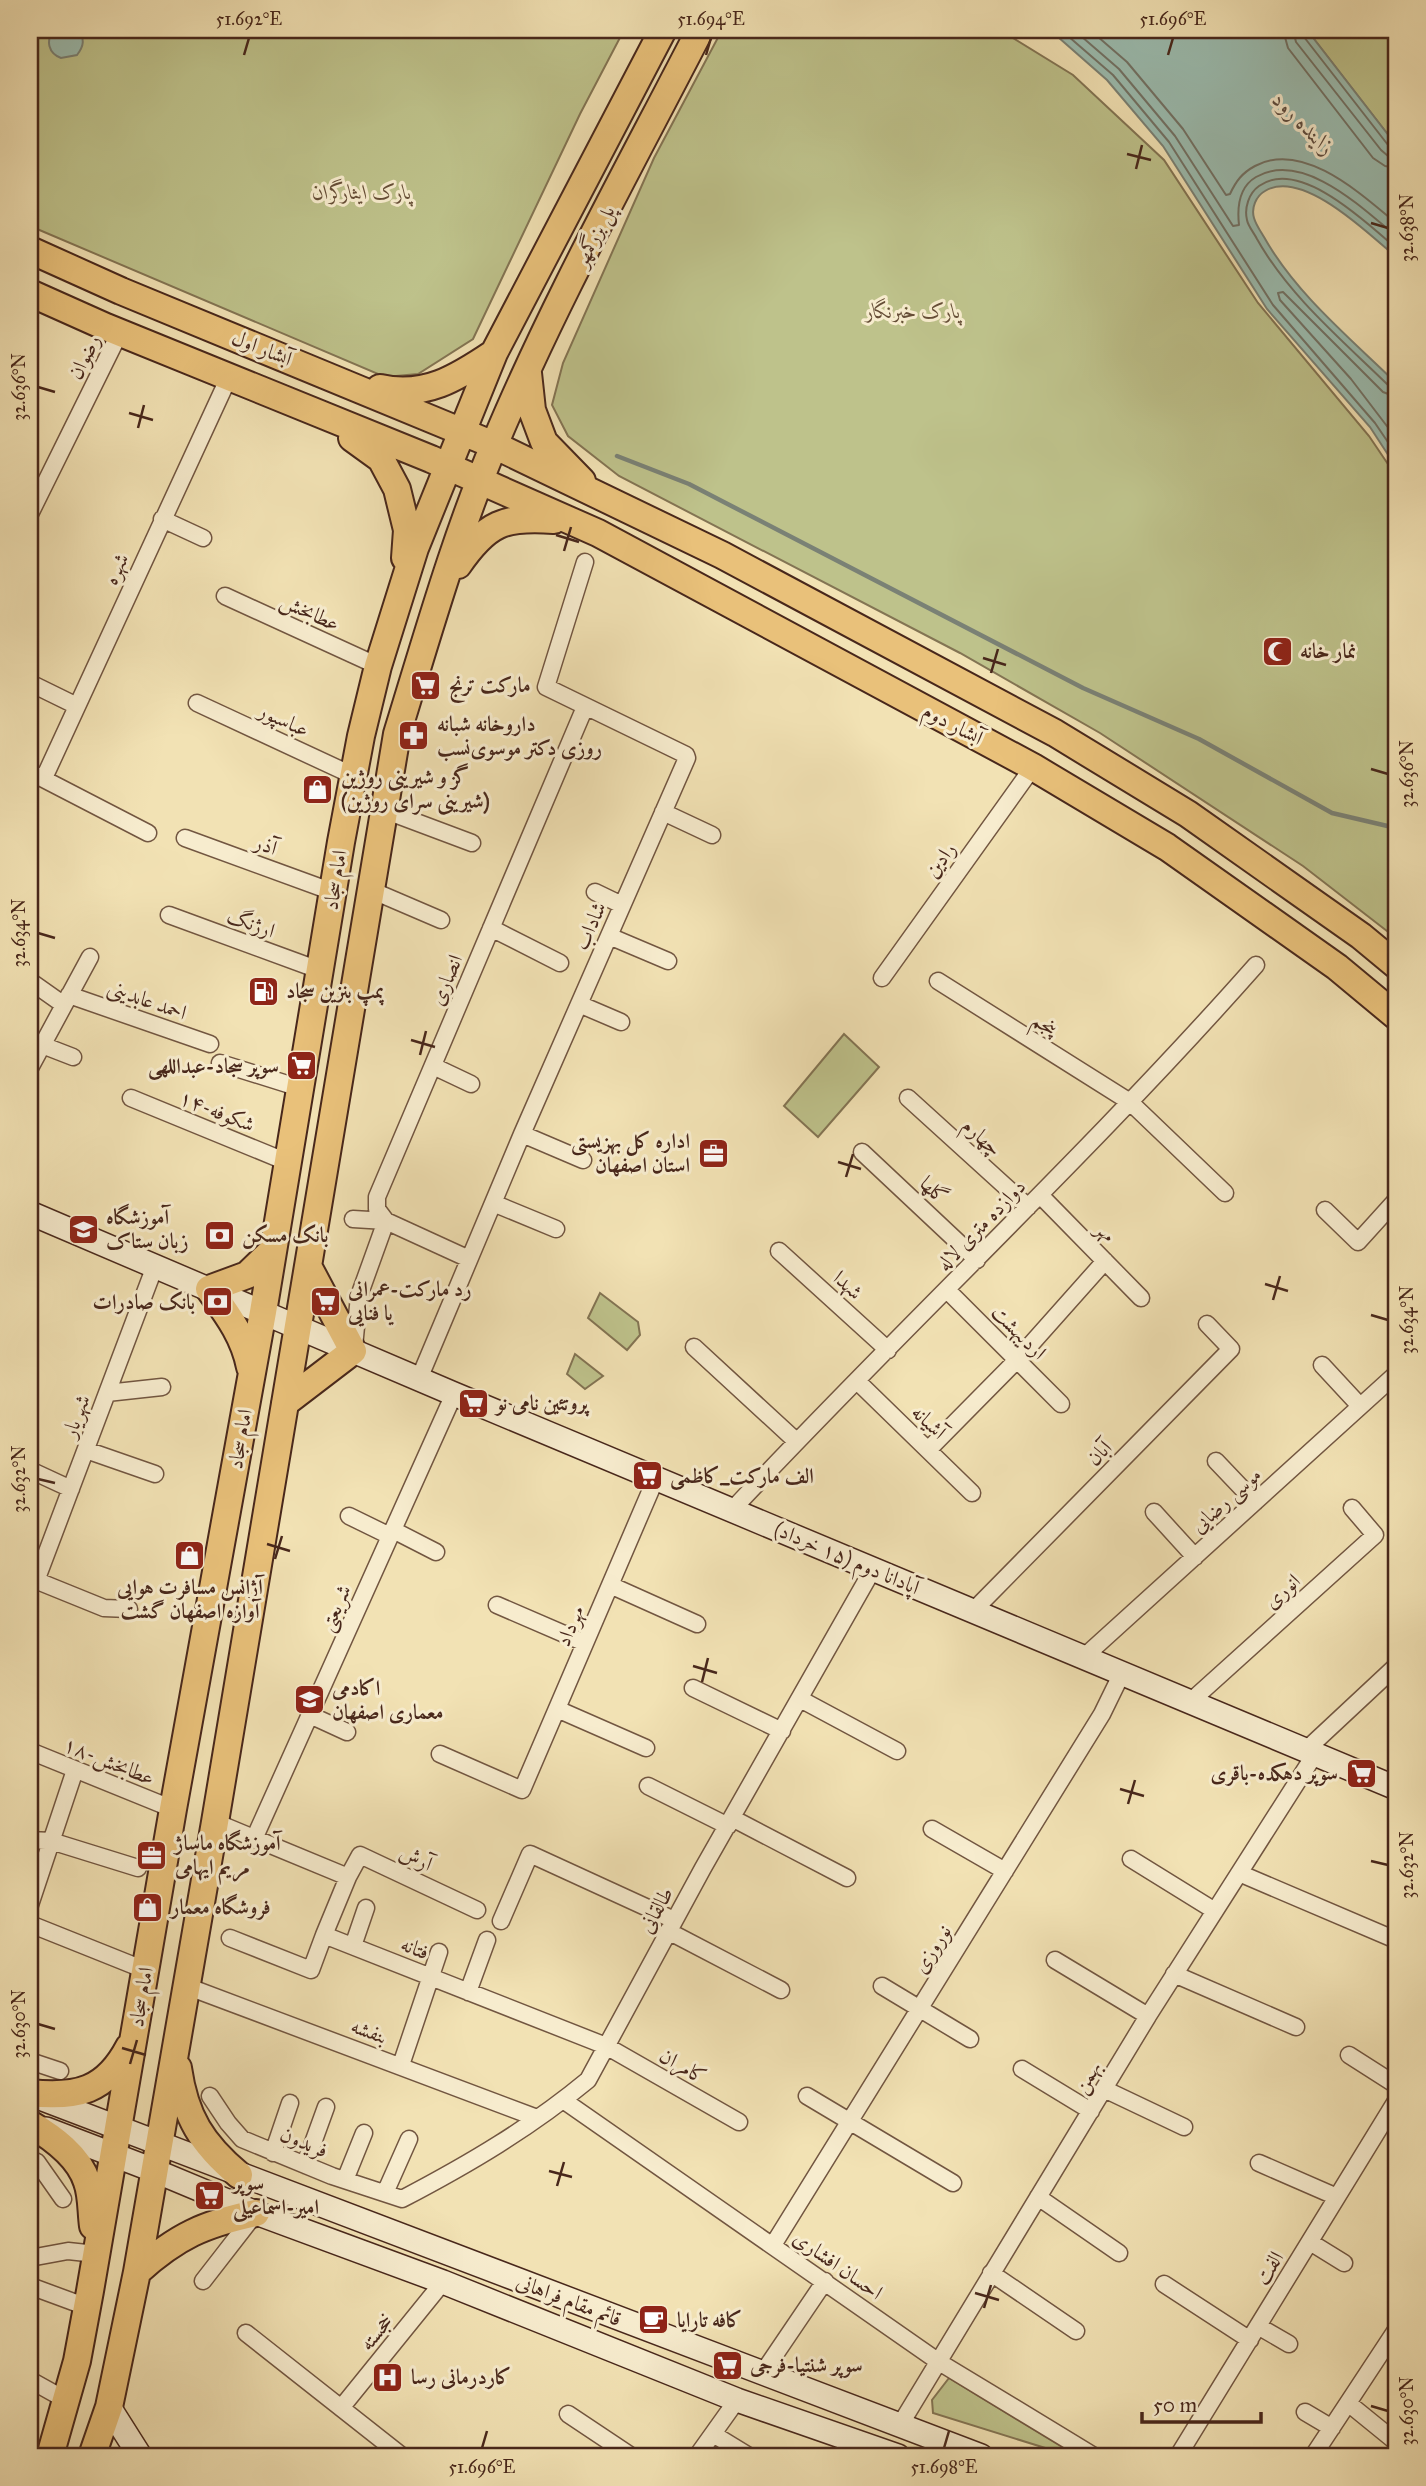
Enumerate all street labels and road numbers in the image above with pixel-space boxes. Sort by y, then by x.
street label: پل بزرگمهر [566,200,623,274]
street label: آبشار اول [228,324,298,373]
street label: رضوان [62,330,106,384]
street label: شهره [97,549,135,589]
street label: عطابخش [276,587,344,638]
street label: عباسپور [252,696,313,744]
street label: آبشار دوم [916,697,990,756]
street label: آذر [249,828,283,862]
street label: رادین [919,837,961,883]
street label: امام سجاد [317,848,358,913]
street label: شاداب [568,898,612,954]
street label: ارژنگ [223,902,279,944]
street label: انصاری [424,951,468,1009]
street label: احمد عابدینی [104,974,190,1027]
street label: پنجم [1024,1006,1064,1048]
street label: ۱۴-شکوفه [176,1084,258,1138]
street label: چهارم [953,1112,1007,1165]
street label: گلها [914,1170,954,1210]
street label: دوازده متری لاله [931,1174,1031,1276]
street label: مهر [1088,1215,1122,1248]
street label: شهدا [827,1265,868,1306]
street label: اردیبهشت [985,1299,1052,1366]
street label: شهریار [55,1391,97,1443]
street label: آشیانه [906,1399,954,1446]
street label: امام سجاد [222,1407,263,1472]
street label: آبان [1081,1433,1119,1471]
street label: موسی رضایی [1185,1462,1268,1540]
street label: آپادانا دوم (۱۵ خرداد) [768,1516,926,1606]
street label: انوری [1258,1568,1306,1614]
street label: شریعتی [313,1581,359,1636]
street label: مهرداد [550,1602,591,1651]
street label: ۱۸-عطابخش [59,1731,158,1792]
street label: آرش [395,1839,439,1878]
street label: طالقانی [633,1882,679,1938]
street label: نوروزی [907,1920,957,1978]
street label: فتانه [397,1931,433,1965]
street label: امام سجاد [123,1965,164,2030]
street label: بنفشه [347,2013,391,2049]
street label: کامران [654,2042,711,2091]
street label: بهمن [1067,2056,1108,2099]
street label: فریدون [276,2121,332,2163]
street label: احسان افشاری [788,2225,888,2305]
street label: الفت [1249,2246,1289,2290]
street label: قائم مقام فراهانی [511,2268,625,2337]
street label: خجسته [353,2308,399,2356]

